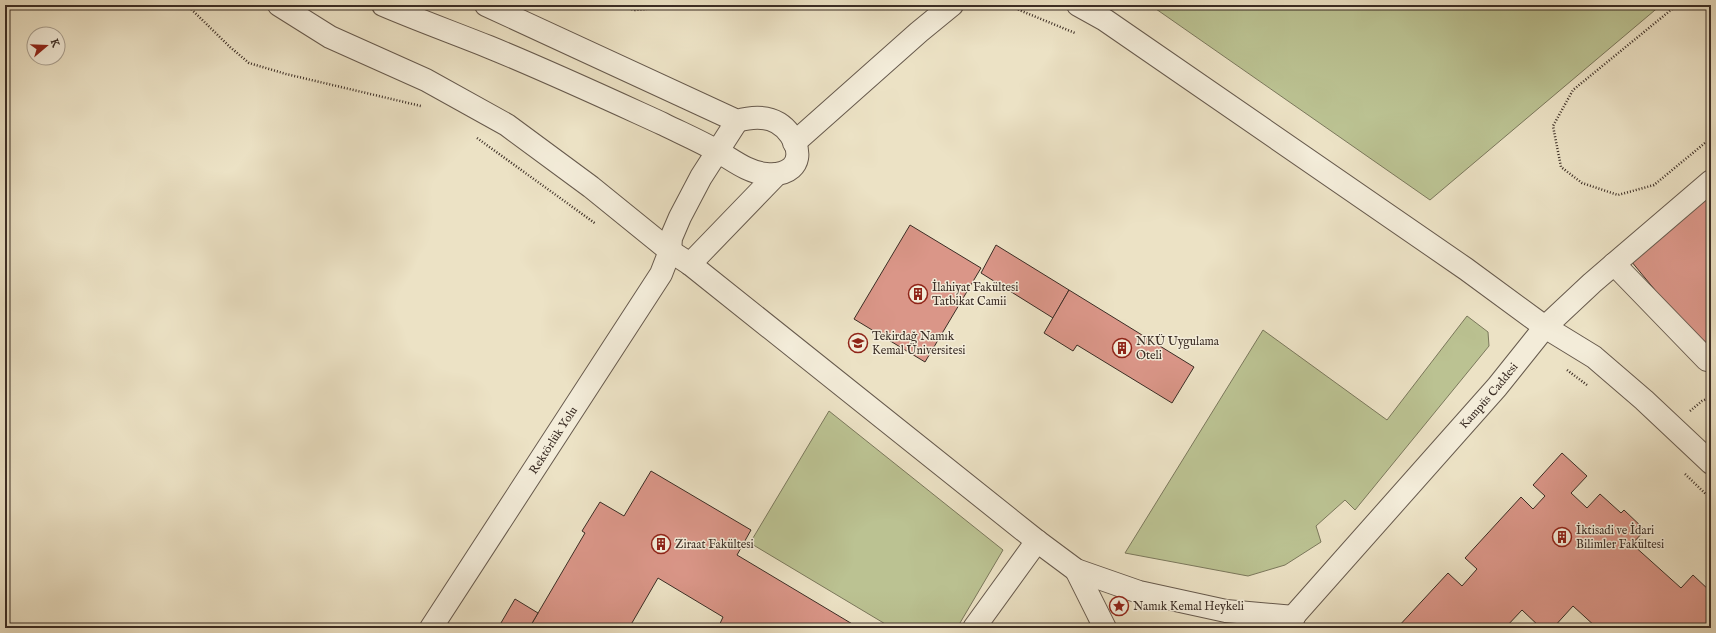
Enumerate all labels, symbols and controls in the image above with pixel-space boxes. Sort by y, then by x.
north arrow [26,26,66,66]
text: K [47,37,63,50]
place label: İlahiyat Fakültesi Tatbikat Camii [932,279,1019,309]
building icon: İlahiyat Fakültesi Tatbikat Camii [907,283,929,305]
place label: Tekirdağ Namık Kemal Üniversitesi [872,329,966,358]
school or university icon: Tekirdağ Namık Kemal Üniversitesi [847,332,869,354]
place label: NKÜ Uygulama Oteli [1136,333,1220,363]
building icon: NKÜ Uygulama Oteli [1111,337,1133,359]
street label: Kampüs Caddesi [1457,360,1522,432]
street label: Rektörlük Yolu [526,404,581,477]
place label: İktisadi ve İdari Bilimler Fakültesi [1576,522,1664,552]
building icon: İktisadi ve İdari Bilimler Fakültesi [1551,526,1573,548]
building icon: Ziraat Fakültesi [650,533,672,555]
place label: Ziraat Fakültesi [675,537,754,552]
place icon: Namık Kemal Heykeli [1108,595,1130,617]
place label: Namık Kemal Heykeli [1133,599,1244,614]

